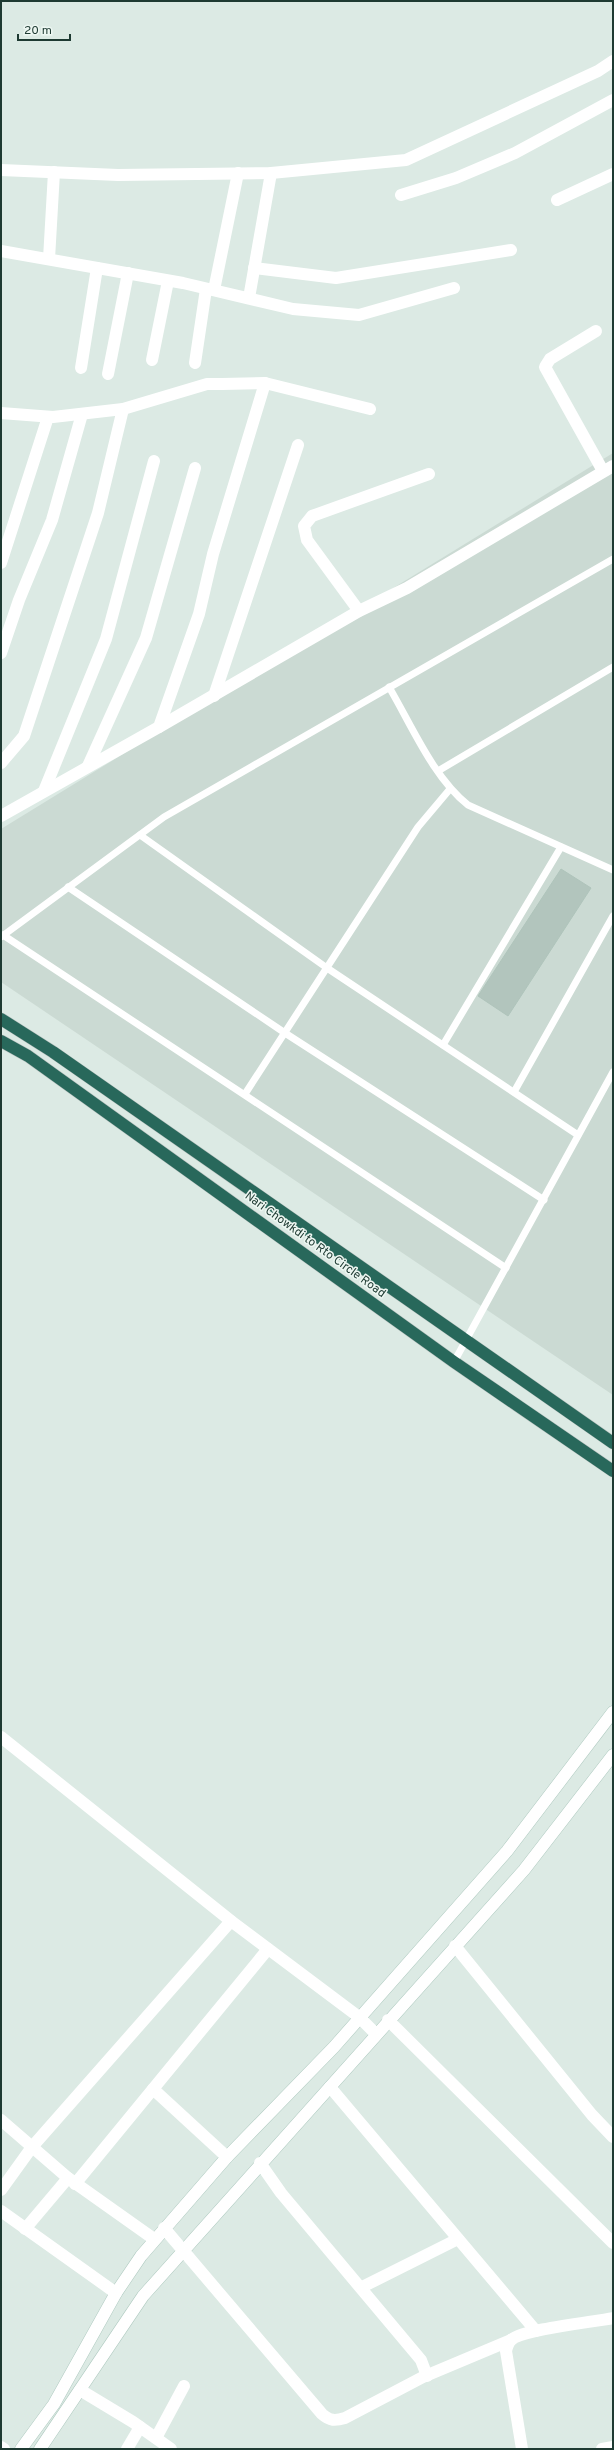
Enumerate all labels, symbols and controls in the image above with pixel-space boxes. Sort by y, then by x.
scale bar [18,16,70,42]
text: 20 m [24,23,52,39]
street label: Nari Chowkdi to Rto Circle Road [241,1188,389,1302]

